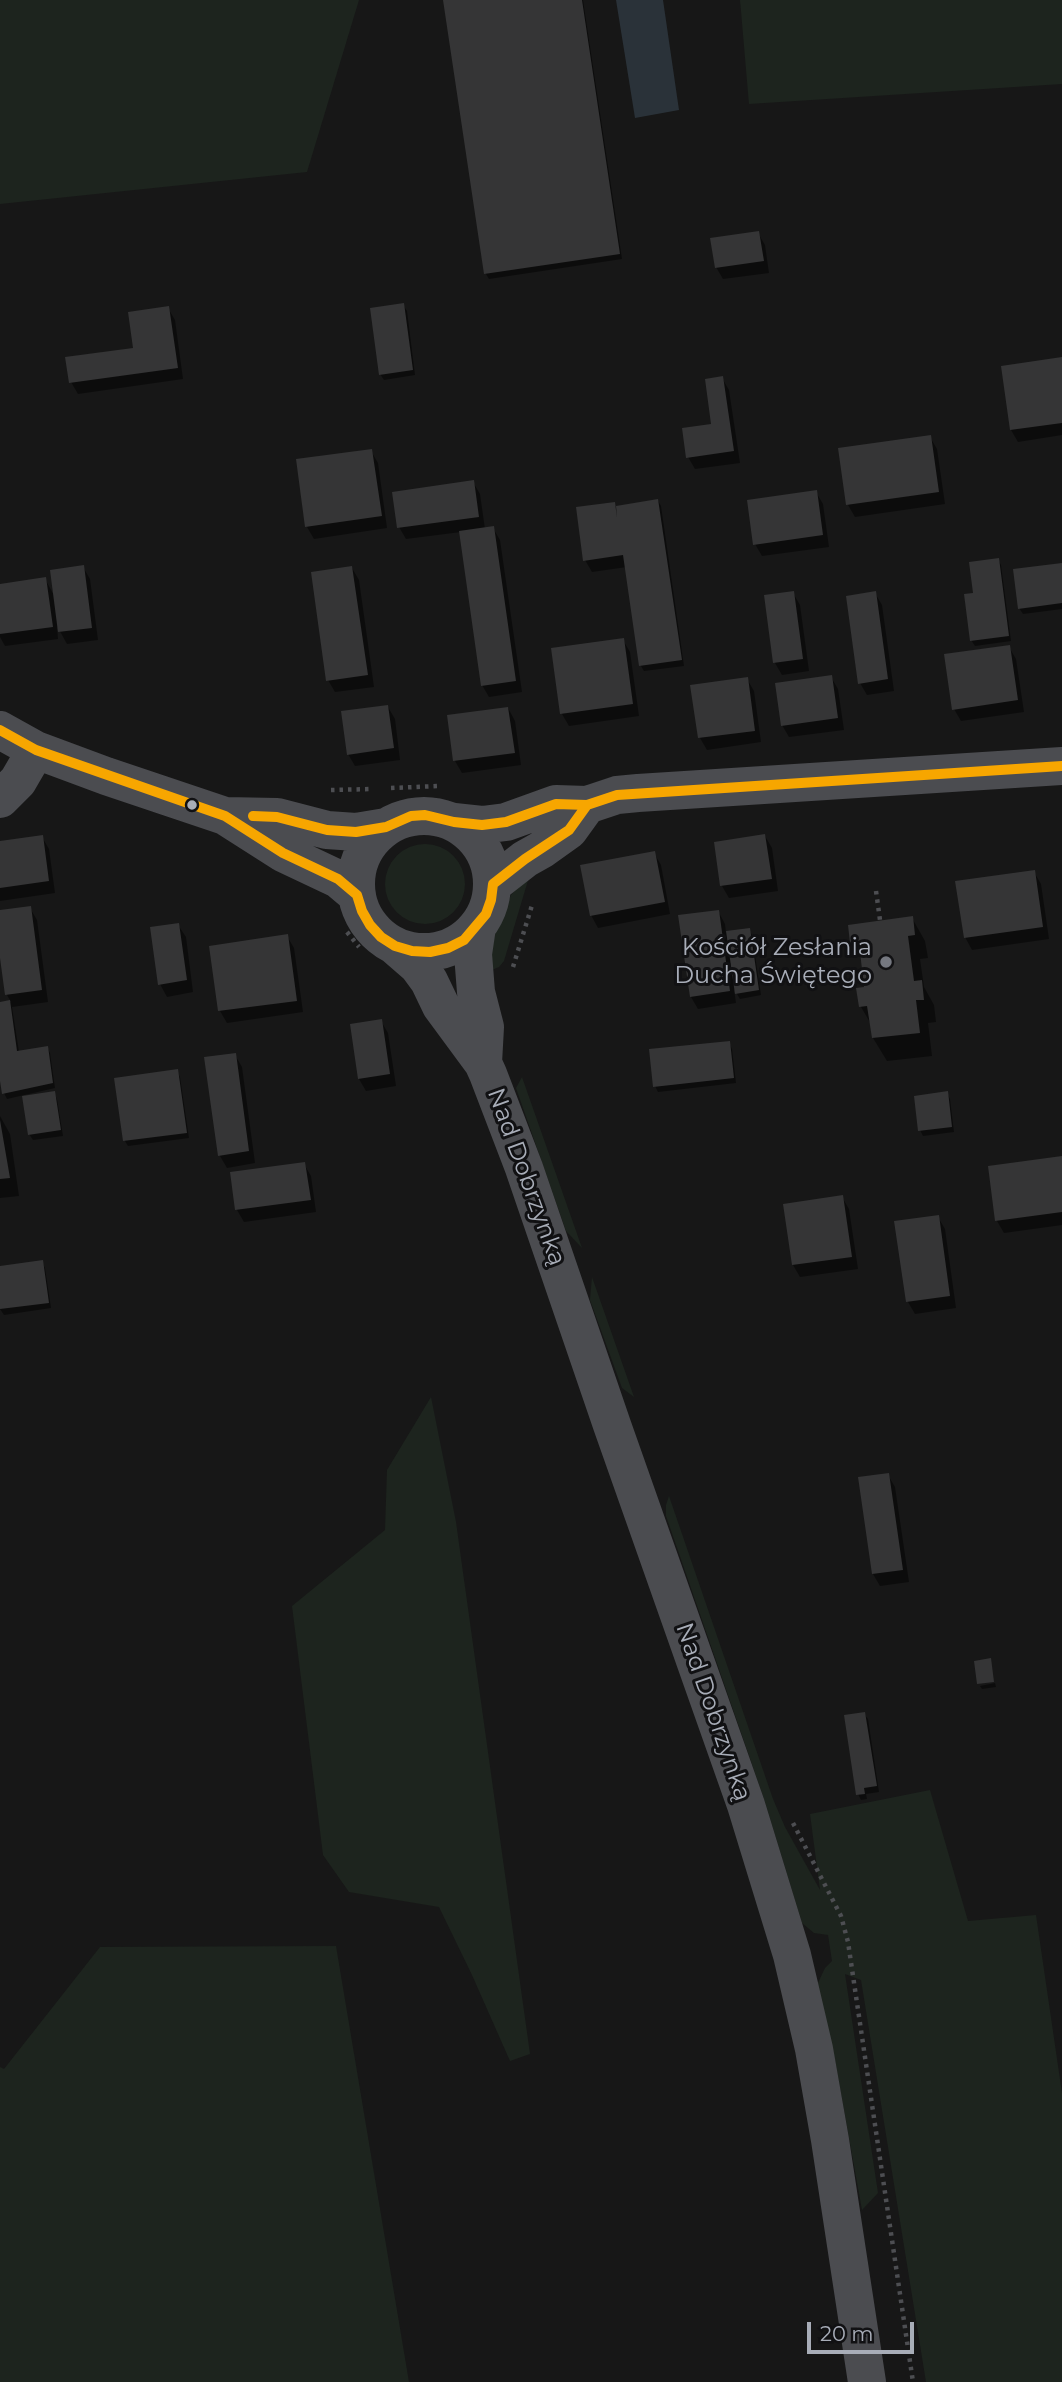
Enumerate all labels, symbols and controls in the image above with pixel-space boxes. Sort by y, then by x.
unlabelled marker [185,798,199,812]
place label: Kościół Zesłania Ducha Świętego [674,934,872,990]
marker: Kościół Zesłania Ducha Świętego [878,954,894,970]
street label: Nad Dobrzynką [481,1085,571,1269]
street label: Nad Dobrzynką [669,1619,757,1805]
scale bar [810,2308,917,2352]
text: 20 m [820,2321,874,2346]

